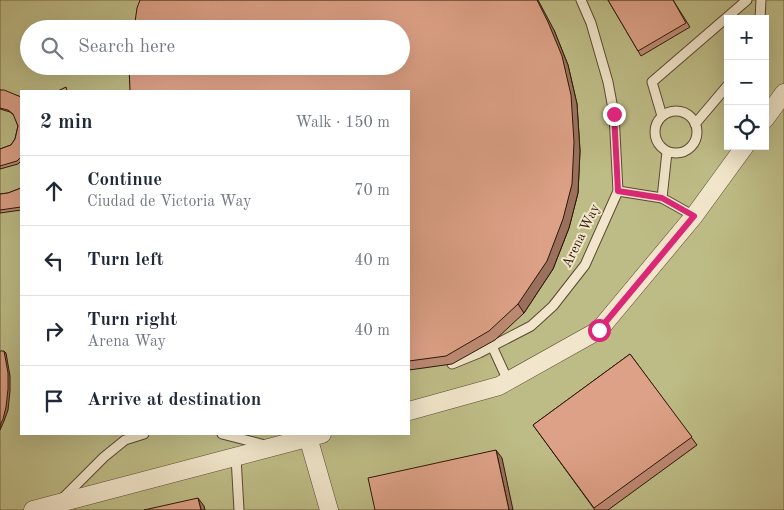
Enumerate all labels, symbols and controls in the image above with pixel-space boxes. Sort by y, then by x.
map controls [724,15,769,150]
button: + [724,15,769,60]
search box [20,20,410,75]
icon: search [38,34,66,62]
text: Search here [78,38,175,57]
button: − [724,60,769,105]
route end [603,103,626,126]
button: locate [724,105,769,150]
text: 2 min [40,112,93,133]
text: Walk · 150 m [295,115,390,131]
text: Continue [87,171,162,190]
icon: ahead [40,177,68,205]
text: 70 m [354,183,390,199]
text: Ciudad de Victoria Way [87,194,252,210]
street label: Arena Way [560,201,603,270]
icon: left [40,247,68,275]
text: Turn left [87,251,164,270]
text: 40 m [354,253,390,269]
text: Turn right [87,311,177,330]
icon: right [40,317,68,345]
route start [588,319,611,342]
text: 40 m [354,323,390,339]
text: Arena Way [87,334,166,350]
icon: arrive [40,387,68,415]
text: Arrive at destination [87,391,261,410]

